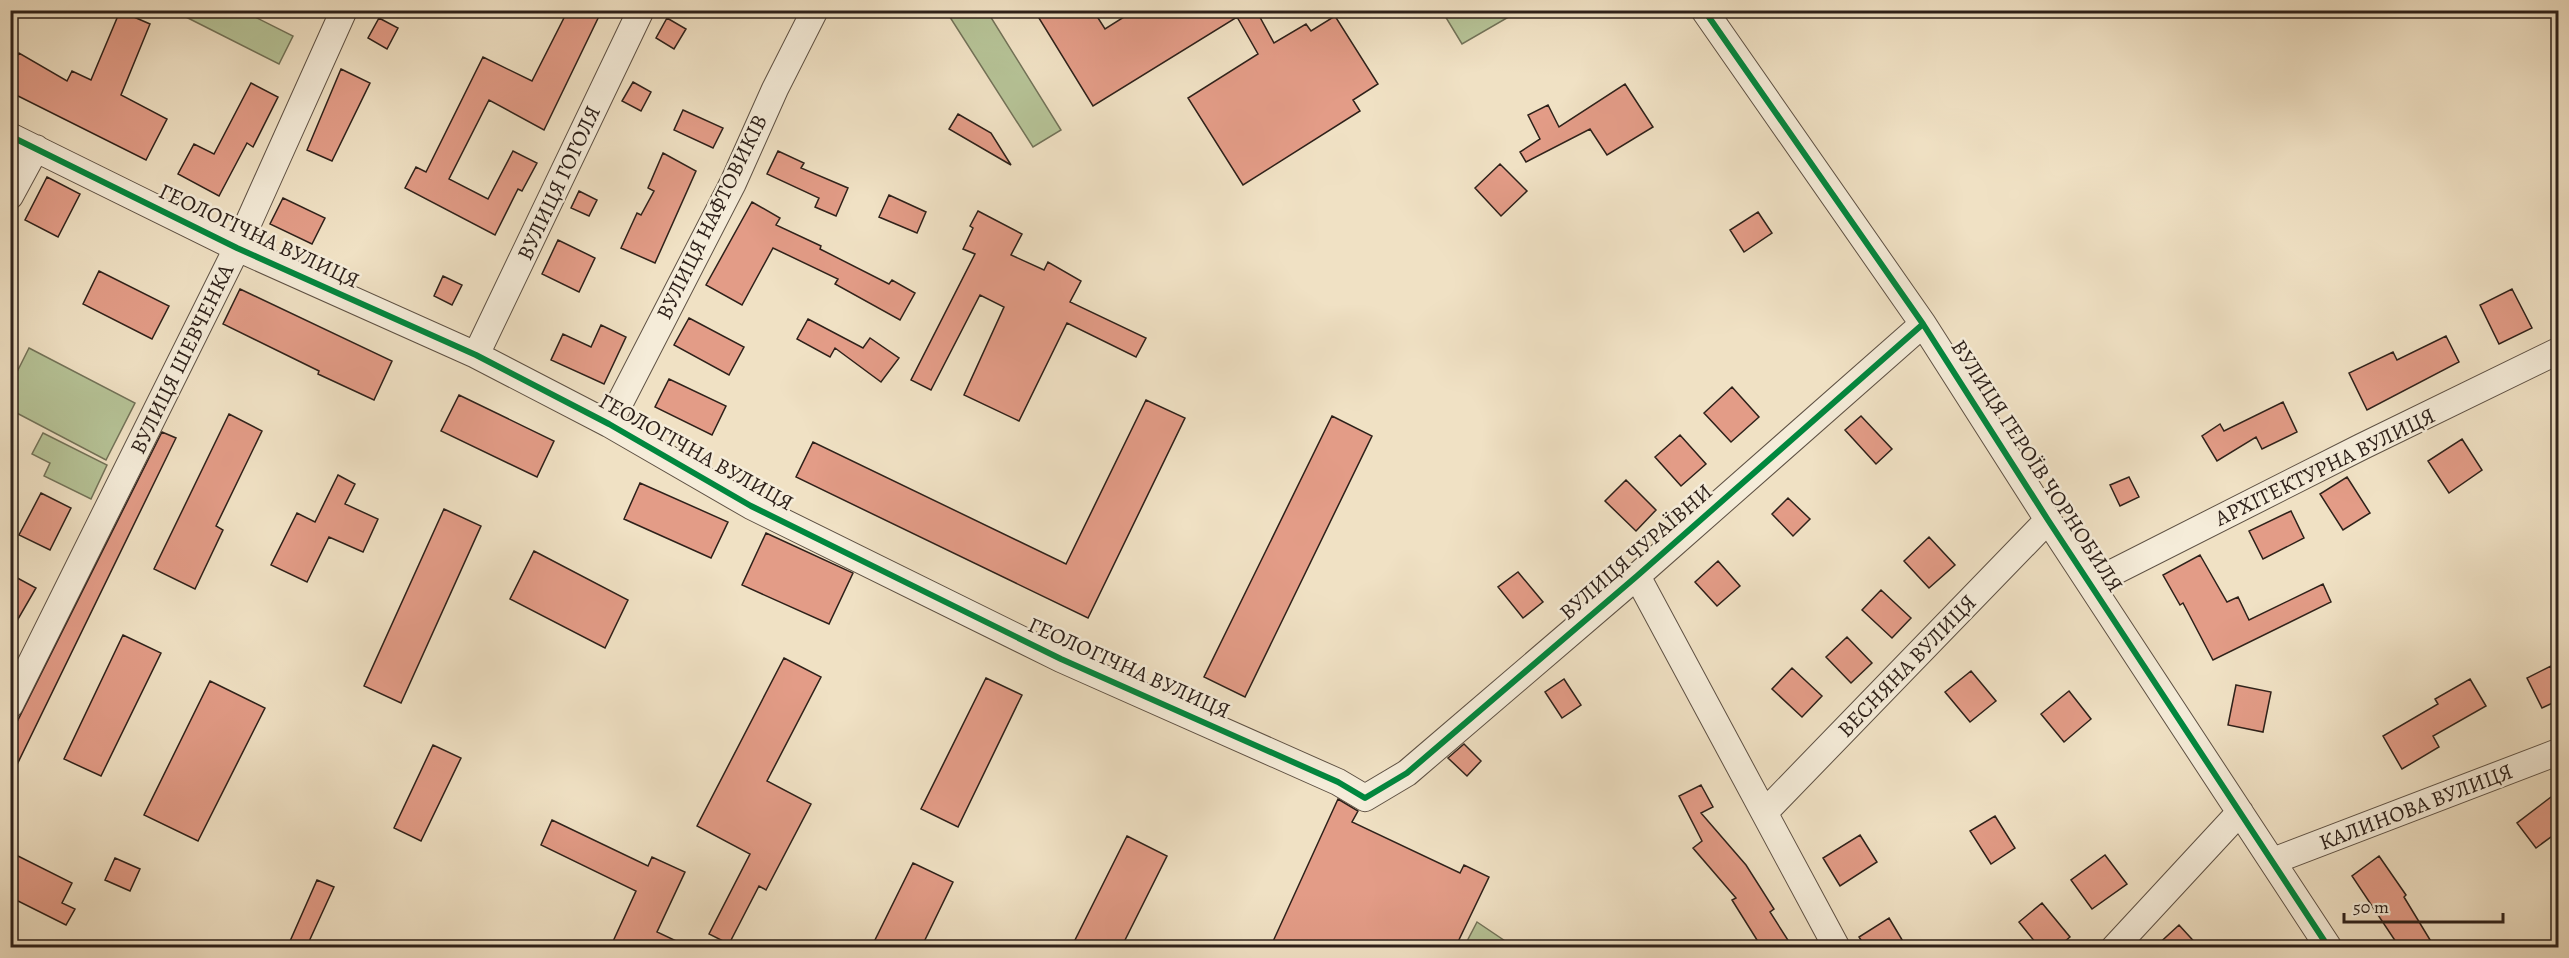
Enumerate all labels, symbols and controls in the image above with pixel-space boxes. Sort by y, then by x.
street label: ВУЛИЦЯ ГОГОЛЯ [510,101,608,265]
street label: ВУЛИЦЯ НАФТОВИКІВ [649,110,775,324]
street label: ГЕОЛОГІЧНА ВУЛИЦЯ [154,176,364,296]
street label: ВУЛИЦЯ ШЕВЧЕНКА [123,258,242,459]
street label: ВУЛИЦЯ ГЕРОЇВ ЧОРНОБИЛЯ [1944,334,2130,598]
street label: ГЕОЛОГІЧНА ВУЛИЦЯ [593,386,799,518]
street label: АРХІТЕКТУРНА ВУЛИЦЯ [2209,401,2440,534]
street label: ВУЛИЦЯ ЧУРАЇВНИ [1553,477,1719,627]
street label: ВЕСНЯНА ВУЛИЦЯ [1831,588,1983,744]
street label: ГЕОЛОГІЧНА ВУЛИЦЯ [1023,610,1235,726]
street label: КАЛИНОВА ВУЛИЦЯ [2315,756,2517,858]
scale bar [2344,886,2503,924]
text: 50 m [2353,895,2389,919]

